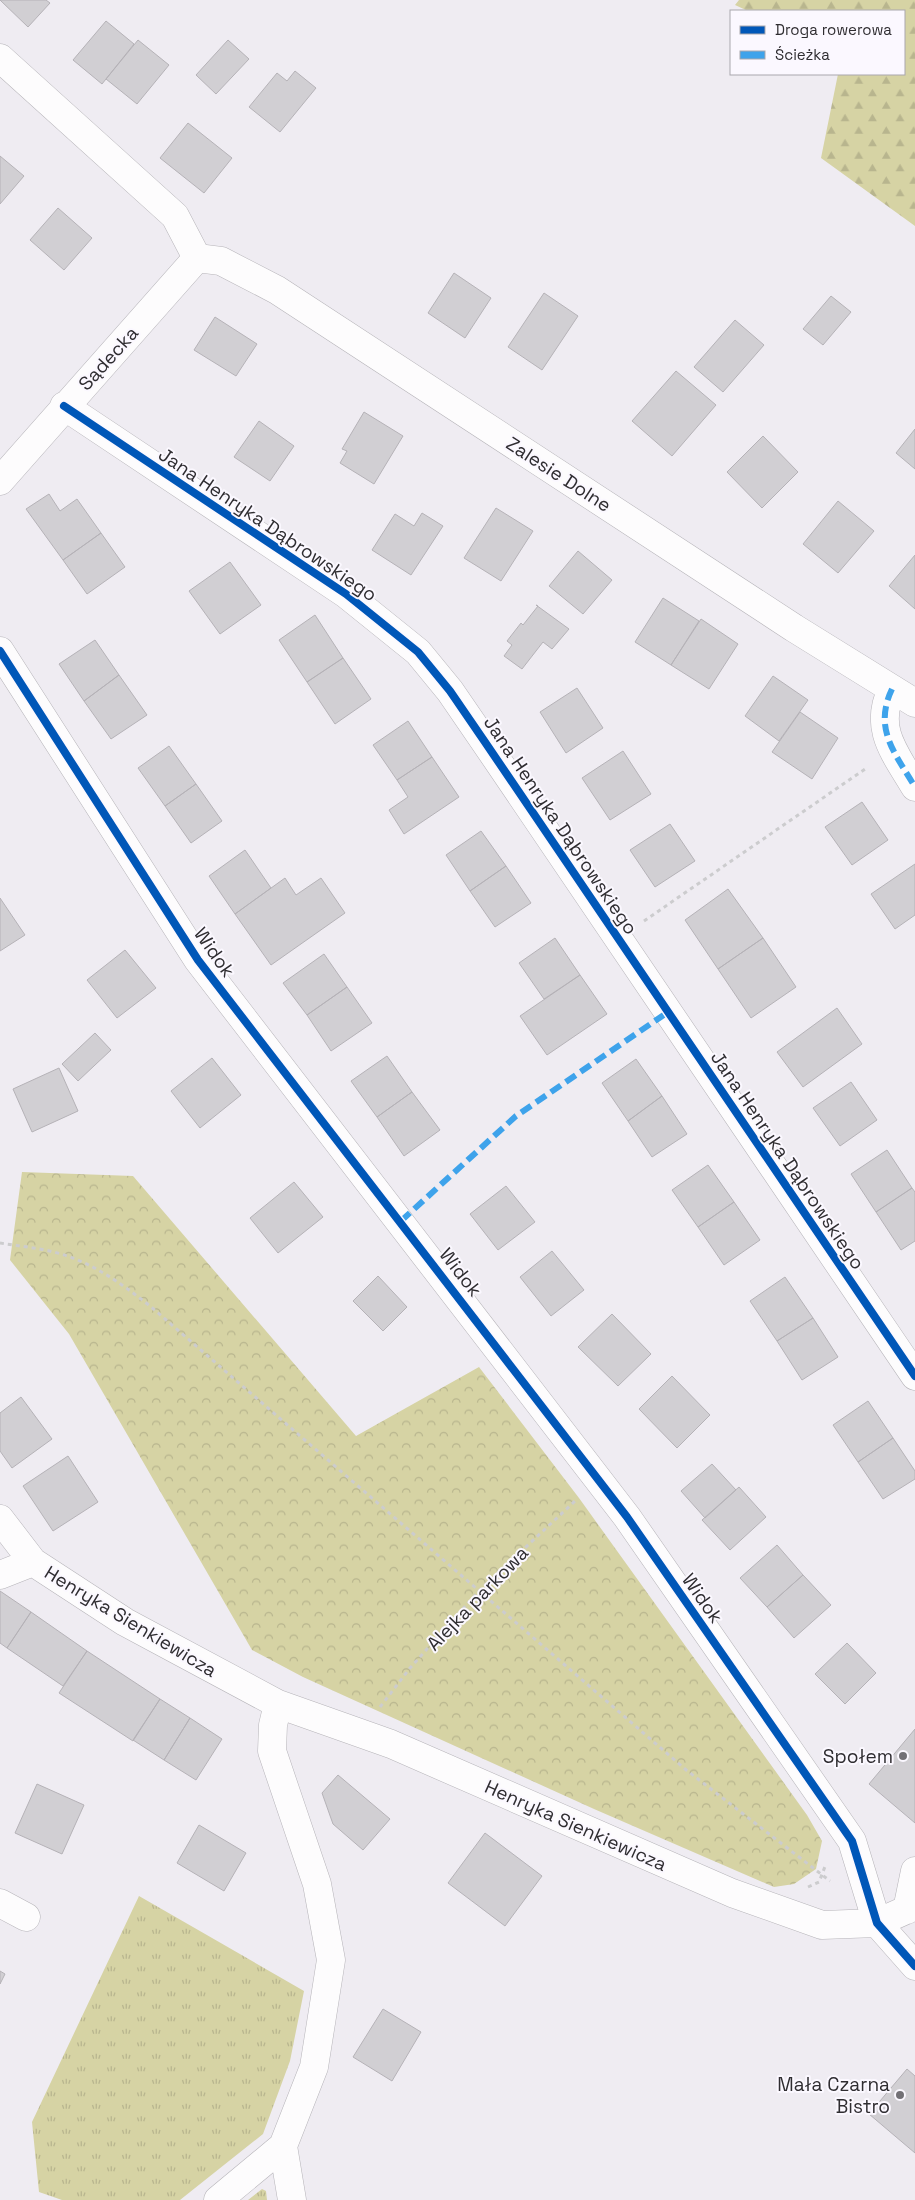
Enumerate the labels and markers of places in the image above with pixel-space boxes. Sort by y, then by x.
place label: Społem [823,1744,893,1769]
marker: Społem [897,1750,909,1762]
place label: Mała Czarna Bistro [777,2072,890,2119]
marker: Mała Czarna Bistro [894,2089,906,2101]

